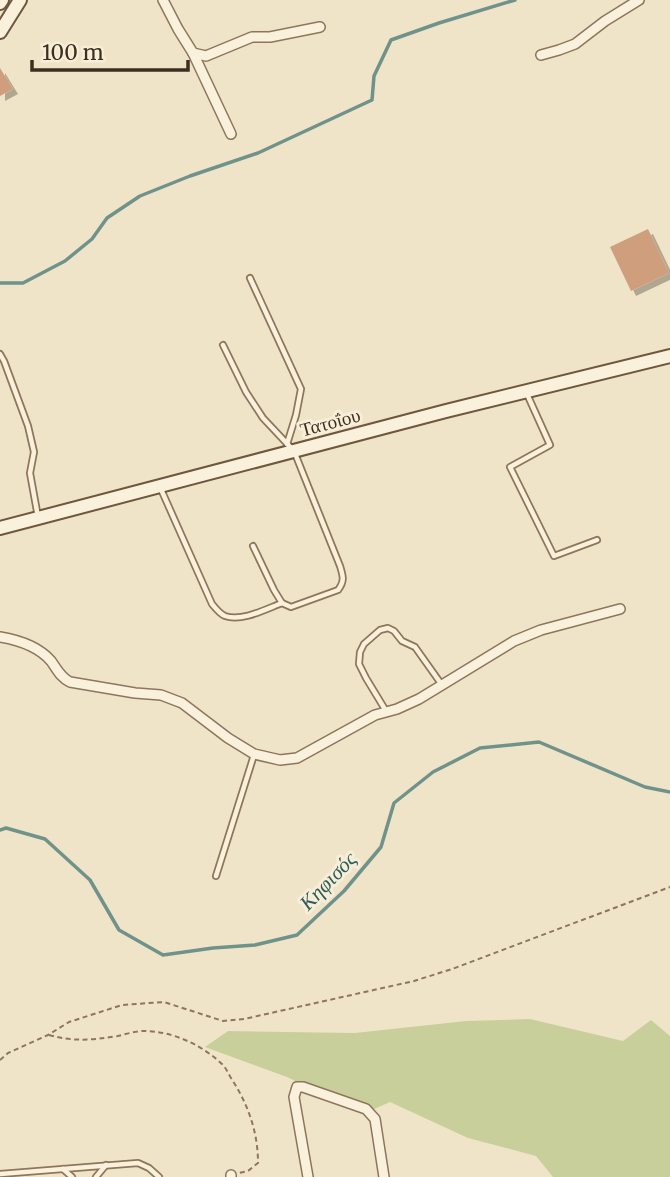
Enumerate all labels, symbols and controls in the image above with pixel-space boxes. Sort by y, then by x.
scale bar [32,28,187,72]
text: 100 m [42,39,104,66]
street label: Τατοΐου [297,402,363,442]
water label: Κηφισός [292,845,362,916]

